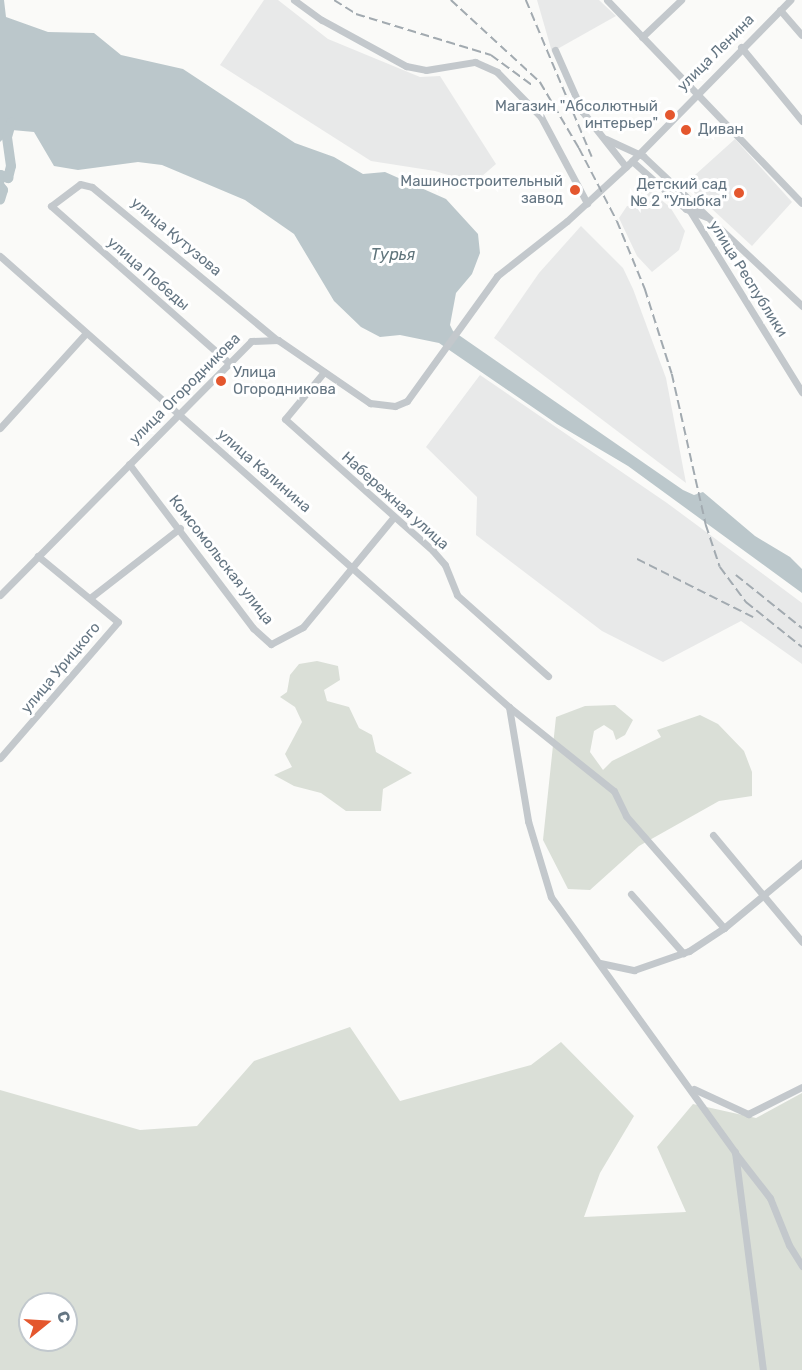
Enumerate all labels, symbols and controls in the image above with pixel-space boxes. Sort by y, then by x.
street label: улица Ленина [674,11,758,95]
place label: Магазин "Абсолютный интерьер" [495,97,658,132]
marker: Магазин "Абсолютный интерьер" [663,108,677,122]
place label: Диван [698,121,744,139]
marker: Диван [679,123,693,137]
place label: Машиностроительный завод [400,172,563,207]
place label: Детский сад № 2 "Улыбка" [630,175,727,210]
marker: Машиностроительный завод [568,183,582,197]
marker: Детский сад № 2 "Улыбка" [732,186,746,200]
street label: улица Кутузова [127,194,225,280]
street label: улица Республики [705,217,791,341]
street label: улица Победы [103,233,193,315]
water label: Турья [371,245,415,265]
street label: улица Огородникова [126,330,244,448]
place label: Улица Огородникова [233,363,336,398]
marker: Улица Огородникова [214,374,228,388]
street label: улица Калинина [213,425,315,517]
street label: Набережная улица [338,448,452,554]
street label: Комсомольская улица [165,492,277,628]
street label: улица Урицкого [18,619,104,717]
north arrow [18,1292,78,1352]
text: С [53,1309,74,1325]

